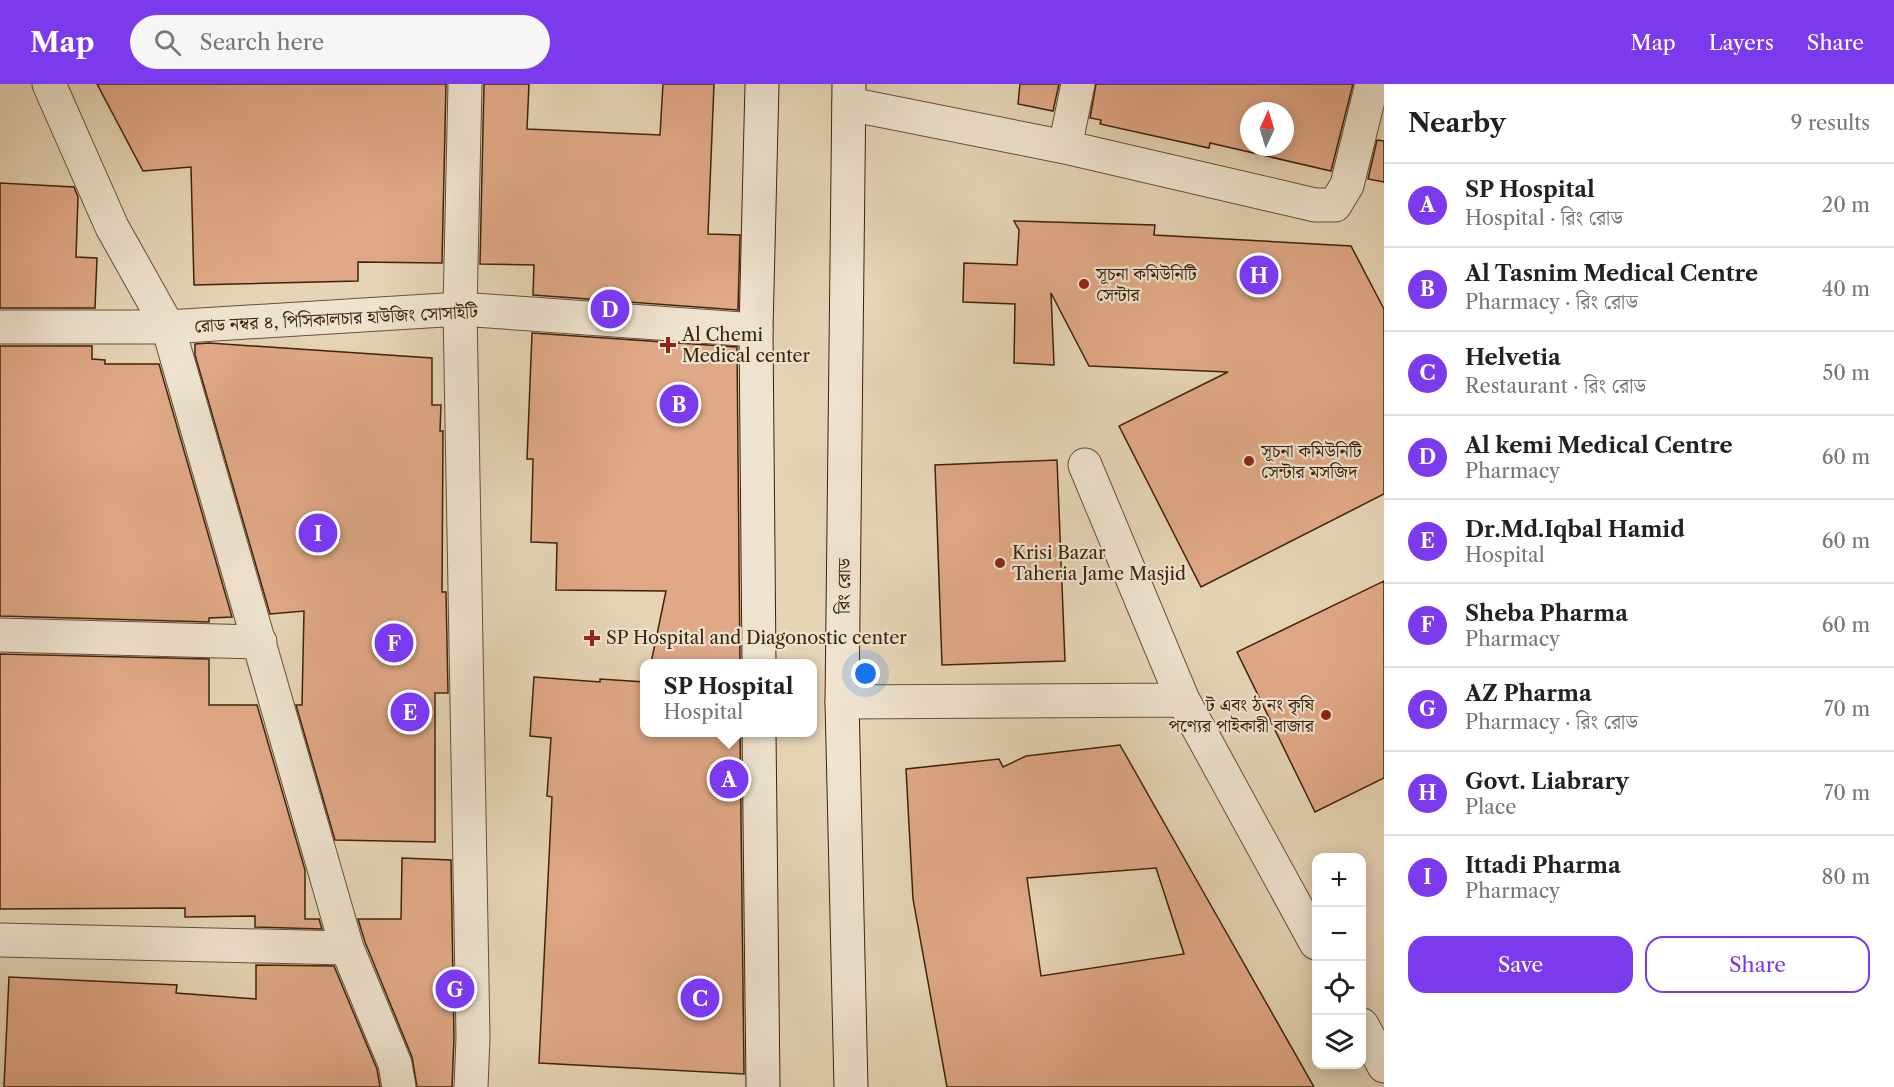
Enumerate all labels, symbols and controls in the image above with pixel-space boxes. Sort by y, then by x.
search box [130,15,550,69]
text: Map [30,25,94,59]
icon: search [151,26,184,59]
text: Search here [199,29,324,56]
text: Map [1631,30,1676,55]
text: Layers [1709,30,1774,55]
text: Share [1807,30,1864,55]
north arrow [1240,102,1294,156]
text: Nearby [1408,107,1506,139]
text: 9 results [1791,111,1870,135]
text: SP Hospital [1465,176,1595,203]
text: A [1420,193,1435,217]
text: 20 m [1822,193,1870,217]
text: Hospital · রিং রোড [1465,206,1623,230]
pin: H [1240,252,1278,297]
text: Al Tasnim Medical Centre [1465,260,1758,287]
place label: সূচনা কমিউনিটি সেন্টার [1095,263,1198,306]
marker: সূচনা কমিউনিটি সেন্টার [1077,277,1091,291]
text: B [1420,277,1435,301]
text: 40 m [1822,277,1870,301]
pin: D [590,286,630,332]
text: Pharmacy · রিং রোড [1465,290,1638,314]
street label: রোড নম্বর ৪, পিসিকালচার হাউজিং সোসাইটি [194,301,480,337]
place label: Al Chemi Medical center [681,324,811,367]
marker: Al Chemi Medical center [659,336,677,354]
text: Helvetia [1465,344,1561,371]
text: C [1419,361,1436,385]
text: 50 m [1823,361,1870,385]
text: Restaurant · রিং রোড [1465,374,1646,398]
pin: B [660,382,698,426]
text: Al kemi Medical Centre [1465,432,1733,459]
place label: সূচনা কমিউনিটি সেন্টার মসজিদ [1260,440,1363,483]
text: D [1419,445,1436,469]
text: 60 m [1822,445,1870,469]
marker: সূচনা কমিউনিটি সেন্টার মসজিদ [1242,454,1256,468]
text: Pharmacy [1465,459,1560,483]
pin: I [298,510,338,556]
text: Dr.Md.Iqbal Hamid [1465,516,1685,543]
text: E [1420,529,1435,553]
text: 60 m [1822,529,1870,553]
place label: Krisi Bazar Taheria Jame Masjid [1012,542,1186,585]
text: Hospital [1465,543,1545,567]
marker: Krisi Bazar Taheria Jame Masjid [993,556,1007,570]
street label: রিং রোড [832,557,855,615]
text: Sheba Pharma [1465,600,1628,627]
text: F [1421,613,1434,637]
text: 60 m [1822,613,1870,637]
pin: F [374,620,414,666]
place label: SP Hospital and Diagonostic center [606,627,907,649]
text: Pharmacy [1465,627,1560,651]
marker: SP Hospital and Diagonostic center [583,629,601,647]
popup [640,659,817,737]
your location [851,659,880,688]
text: SP Hospital [664,673,793,700]
text: AZ Pharma [1465,680,1592,707]
pin: E [390,690,430,734]
place label: ট এবং ঠ নং কৃষি পণ্যের পাইকারী বাজার [1168,694,1315,737]
text: G [1419,697,1436,721]
text: 70 m [1824,697,1870,721]
text: Hospital [664,700,743,724]
marker: ট এবং ঠ নং কৃষি পণ্যের পাইকারী বাজার [1319,708,1333,722]
text: Pharmacy · রিং রোড [1465,710,1638,734]
pin: A [710,756,748,802]
text: Govt. Liabrary [1465,768,1629,795]
text: H [1418,781,1437,805]
text: 70 m [1824,781,1870,805]
text: Place [1465,795,1516,819]
text: Ittadi Pharma [1465,852,1621,879]
map controls [1312,853,1366,1069]
button: + [1312,853,1366,907]
text: I [1423,865,1432,889]
text: 80 m [1822,865,1870,889]
text: Pharmacy [1465,879,1560,903]
button: − [1312,907,1366,961]
button: Save [1408,936,1633,993]
button: Share [1645,936,1870,993]
button: locate [1312,961,1366,1015]
pin: G [436,966,474,1012]
pin: C [680,976,720,1020]
button: layers [1312,1015,1366,1069]

